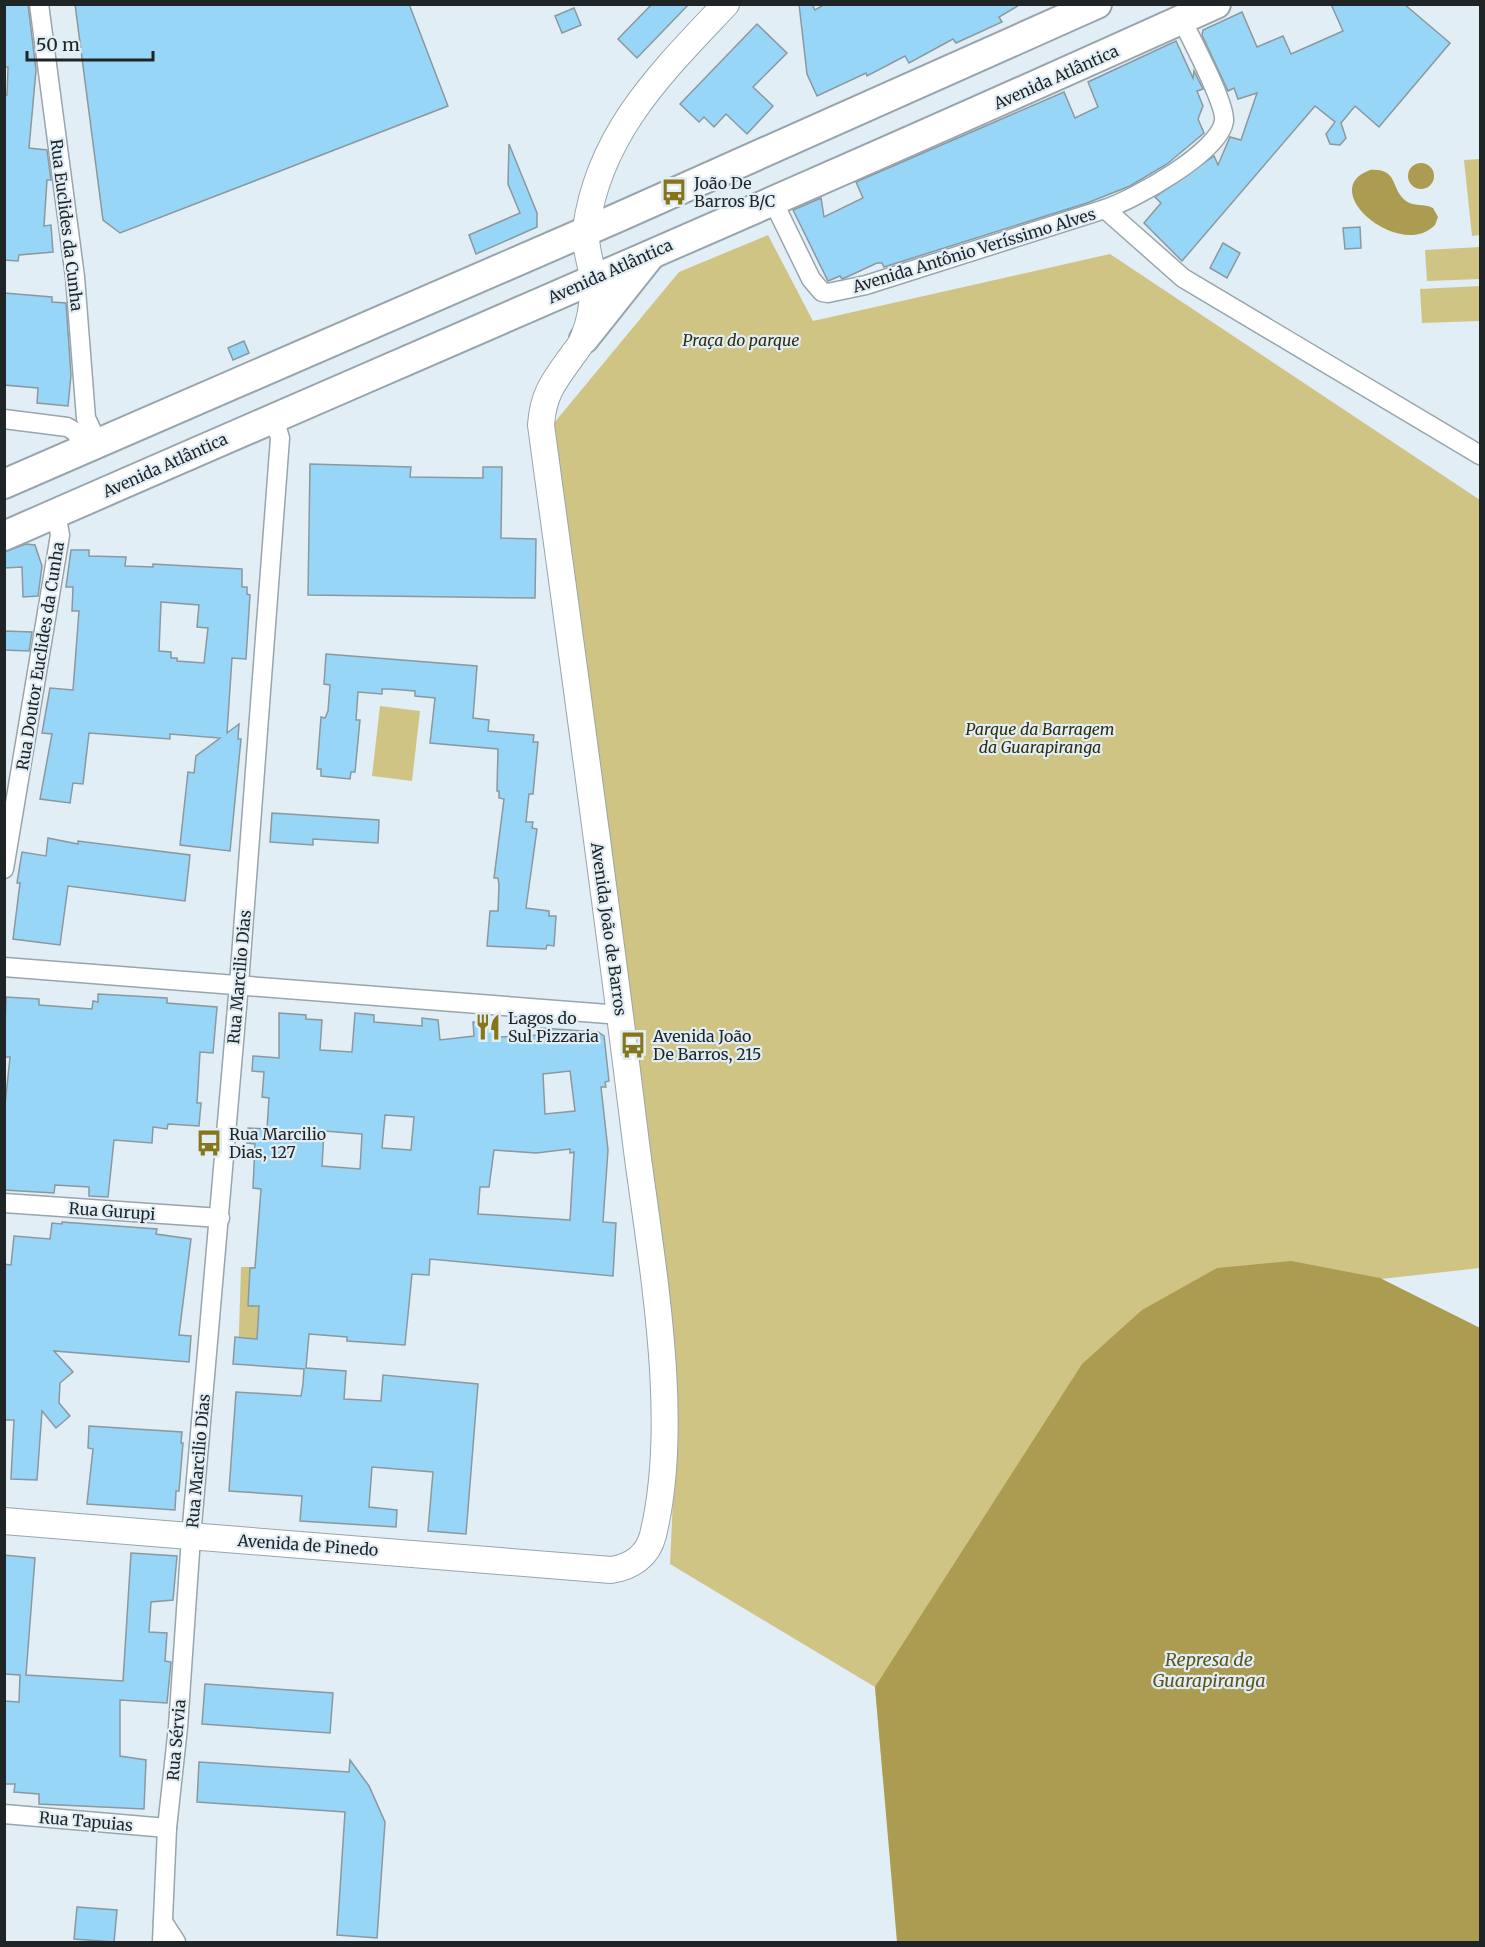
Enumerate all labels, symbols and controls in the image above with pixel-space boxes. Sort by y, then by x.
scale bar [27,24,153,62]
text: 50 m [36,33,80,56]
street label: Avenida Atlântica [990,40,1122,114]
street label: Rua Euclides da Cunha [47,138,88,313]
place label: João De Barros B/C [693,173,775,211]
bus stop icon: João De Barros B/C [659,177,689,207]
street label: Avenida Antônio Veríssimo Alves [849,203,1098,297]
street label: Avenida Atlântica [544,234,676,308]
park label: Praça do parque [682,330,800,350]
street label: Avenida Atlântica [99,428,231,502]
street label: Rua Doutor Euclides da Cunha [12,540,68,772]
park label: Parque da Barragem da Guarapiranga [965,719,1115,757]
street label: Avenida João de Barros [587,840,631,1017]
street label: Rua Marcilio Dias [223,909,255,1045]
place label: Lagos do Sul Pizzaria [508,1008,599,1046]
restaurant icon: Lagos do Sul Pizzaria [473,1012,503,1042]
place label: Avenida João De Barros, 215 [652,1026,761,1064]
bus stop icon: Avenida João De Barros, 215 [618,1030,648,1060]
place label: Rua Marcilio Dias, 127 [229,1124,326,1162]
bus stop icon: Rua Marcilio Dias, 127 [194,1128,224,1158]
street label: Rua Gurupi [68,1198,156,1224]
street label: Rua Marcilio Dias [182,1393,214,1529]
street label: Avenida de Pinedo [236,1530,379,1560]
water label: Represa de Guarapiranga [1152,1648,1266,1692]
street label: Rua Sérvia [162,1698,190,1782]
street label: Rua Tapuias [38,1807,134,1835]

